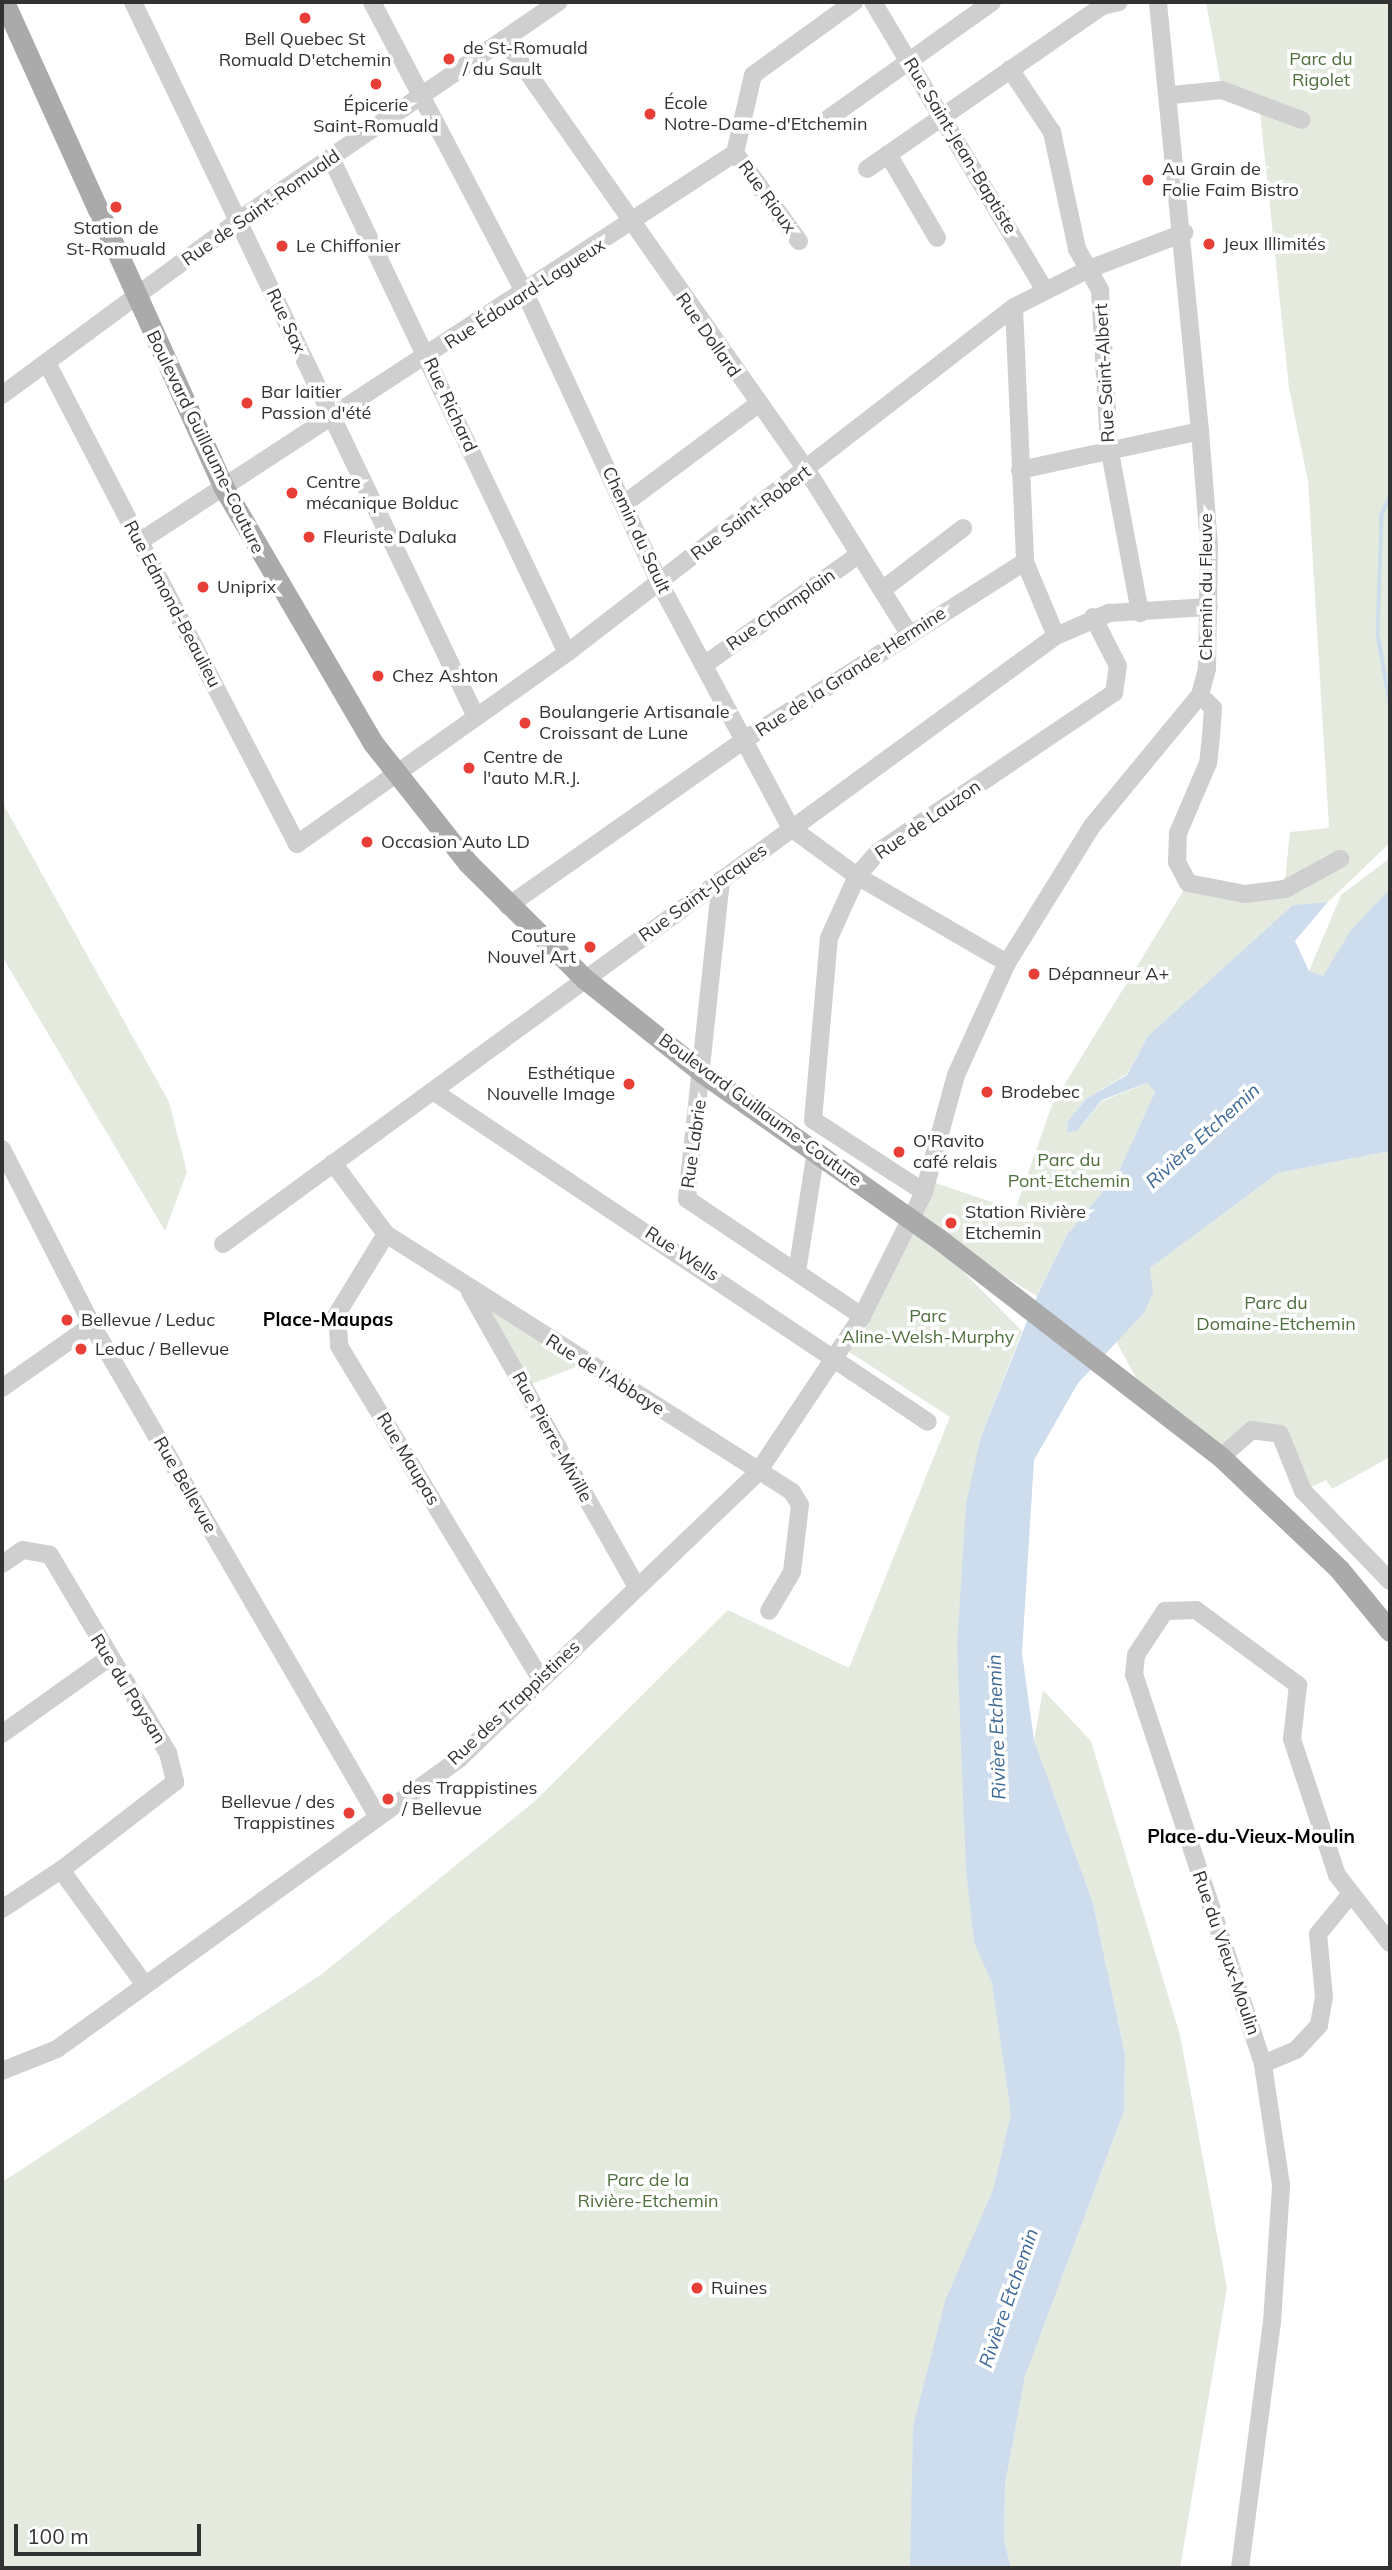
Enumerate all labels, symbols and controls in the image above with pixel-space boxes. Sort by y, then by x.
marker: Bell Quebec St Romuald D'etchemin [297,10,313,26]
place label: Bell Quebec St Romuald D'etchemin [219,29,391,72]
place label: de St-Romuald / du Sault [463,38,588,80]
park label: Parc du Rigolet [1289,49,1353,92]
marker: de St-Romuald / du Sault [441,51,457,67]
street label: Rue Saint-Jean-Baptiste [899,54,1021,238]
marker: Épicerie Saint-Romuald [368,76,384,92]
place label: École Notre-Dame-d'Etchemin [664,93,867,136]
place label: Épicerie Saint-Romuald [313,95,439,138]
marker: École Notre-Dame-d'Etchemin [642,106,658,122]
street label: Rue de Saint-Romuald [178,145,344,271]
street label: Rue Rioux [733,157,801,237]
place label: Au Grain de Folie Faim Bistro [1162,159,1299,202]
marker: Au Grain de Folie Faim Bistro [1140,172,1156,188]
marker: Station de St-Romuald [108,199,124,215]
place label: Station de St-Romuald [66,218,166,260]
place label: Jeux Illimités [1223,233,1326,255]
street label: Rue Édouard-Lagueux [441,234,609,354]
place label: Le Chiffonier [296,235,400,257]
marker: Jeux Illimités [1201,236,1217,252]
marker: Le Chiffonier [274,238,290,254]
street label: Rue Sax [262,285,310,357]
street label: Rue Dollard [671,289,745,381]
street label: Rue Saint-Albert [1091,303,1119,443]
street label: Boulevard Guillaume-Couture [142,327,268,557]
street label: Rue Richard [419,354,481,456]
place label: Bar laitier Passion d'été [261,382,371,424]
marker: Bar laitier Passion d'été [239,395,255,411]
street label: Rue Saint-Robert [687,461,815,565]
street label: Chemin du Sault [597,463,675,597]
place label: Centre mécanique Bolduc [306,472,459,514]
marker: Centre mécanique Bolduc [284,485,300,501]
street label: Chemin du Fleuve [1195,513,1217,661]
street label: Rue Edmond-Beaulieu [119,517,225,691]
place label: Fleuriste Daluka [323,526,457,548]
marker: Fleuriste Daluka [301,529,317,545]
street label: Rue Champlain [723,565,839,655]
place label: Uniprix [217,576,276,598]
marker: Uniprix [195,579,211,595]
street label: Rue de la Grande-Hermine [752,602,950,742]
place label: Chez Ashton [392,665,498,687]
marker: Chez Ashton [370,668,386,684]
place label: Boulangerie Artisanale Croissant de Lune [539,702,729,744]
marker: Boulangerie Artisanale Croissant de Lune [517,715,533,731]
place label: Centre de l'auto M.R.J. [483,747,580,790]
marker: Centre de l'auto M.R.J. [461,760,477,776]
street label: Rue de Lauzon [871,776,985,864]
place label: Occasion Auto LD [381,831,530,853]
marker: Occasion Auto LD [359,834,375,850]
street label: Rue Saint-Jacques [635,839,771,947]
place label: Couture Nouvel Art [487,926,576,968]
marker: Couture Nouvel Art [582,939,598,955]
place label: Dépanneur A+ [1048,963,1169,985]
marker: Dépanneur A+ [1026,966,1042,982]
street label: Boulevard Guillaume-Couture [654,1029,866,1191]
place label: Esthétique Nouvelle Image [487,1063,615,1106]
marker: Esthétique Nouvelle Image [621,1076,637,1092]
water label: Rivière Etchemin [1141,1079,1265,1193]
place label: Brodebec [1001,1081,1080,1103]
marker: Brodebec [979,1084,995,1100]
street label: Rue Labrie [677,1098,711,1190]
place label: O'Ravito café relais [913,1131,997,1174]
marker: O'Ravito café relais [891,1144,907,1160]
park label: Parc du Pont-Etchemin [1008,1150,1130,1192]
place label: Station Rivière Etchemin [965,1202,1086,1244]
marker: Station Rivière Etchemin [943,1215,959,1231]
street label: Rue Wells [641,1222,723,1286]
park label: Parc du Domaine-Etchemin [1196,1293,1356,1336]
park label: Parc Aline-Welsh-Murphy [842,1306,1014,1348]
place label: Bellevue / Leduc [81,1309,215,1331]
district label: Place-Maupas [263,1309,393,1331]
marker: Bellevue / Leduc [59,1312,75,1328]
street label: Rue de l'Abbaye [542,1330,668,1420]
place label: Leduc / Bellevue [95,1338,229,1360]
marker: Leduc / Bellevue [73,1341,89,1357]
street label: Rue Pierre-Miville [507,1368,597,1506]
street label: Rue Maupas [372,1409,444,1509]
street label: Rue Bellevue [149,1433,221,1537]
street label: Rue du Paysan [86,1630,170,1748]
street label: Rue des Trappistines [443,1636,585,1770]
water label: Rivière Etchemin [983,1654,1011,1800]
place label: des Trappistines / Bellevue [402,1778,538,1820]
marker: des Trappistines / Bellevue [380,1791,396,1807]
place label: Bellevue / des Trappistines [221,1792,335,1834]
marker: Bellevue / des Trappistines [341,1805,357,1821]
district label: Place-du-Vieux-Moulin [1147,1826,1355,1848]
street label: Rue du Vieux-Moulin [1188,1868,1264,2038]
park label: Parc de la Rivière-Etchemin [577,2170,719,2212]
water label: Rivière Etchemin [975,2225,1043,2371]
place label: Ruines [711,2277,767,2299]
marker: Ruines [689,2280,705,2296]
scale bar [18,2510,205,2554]
text: 100 m [27,2523,89,2549]

